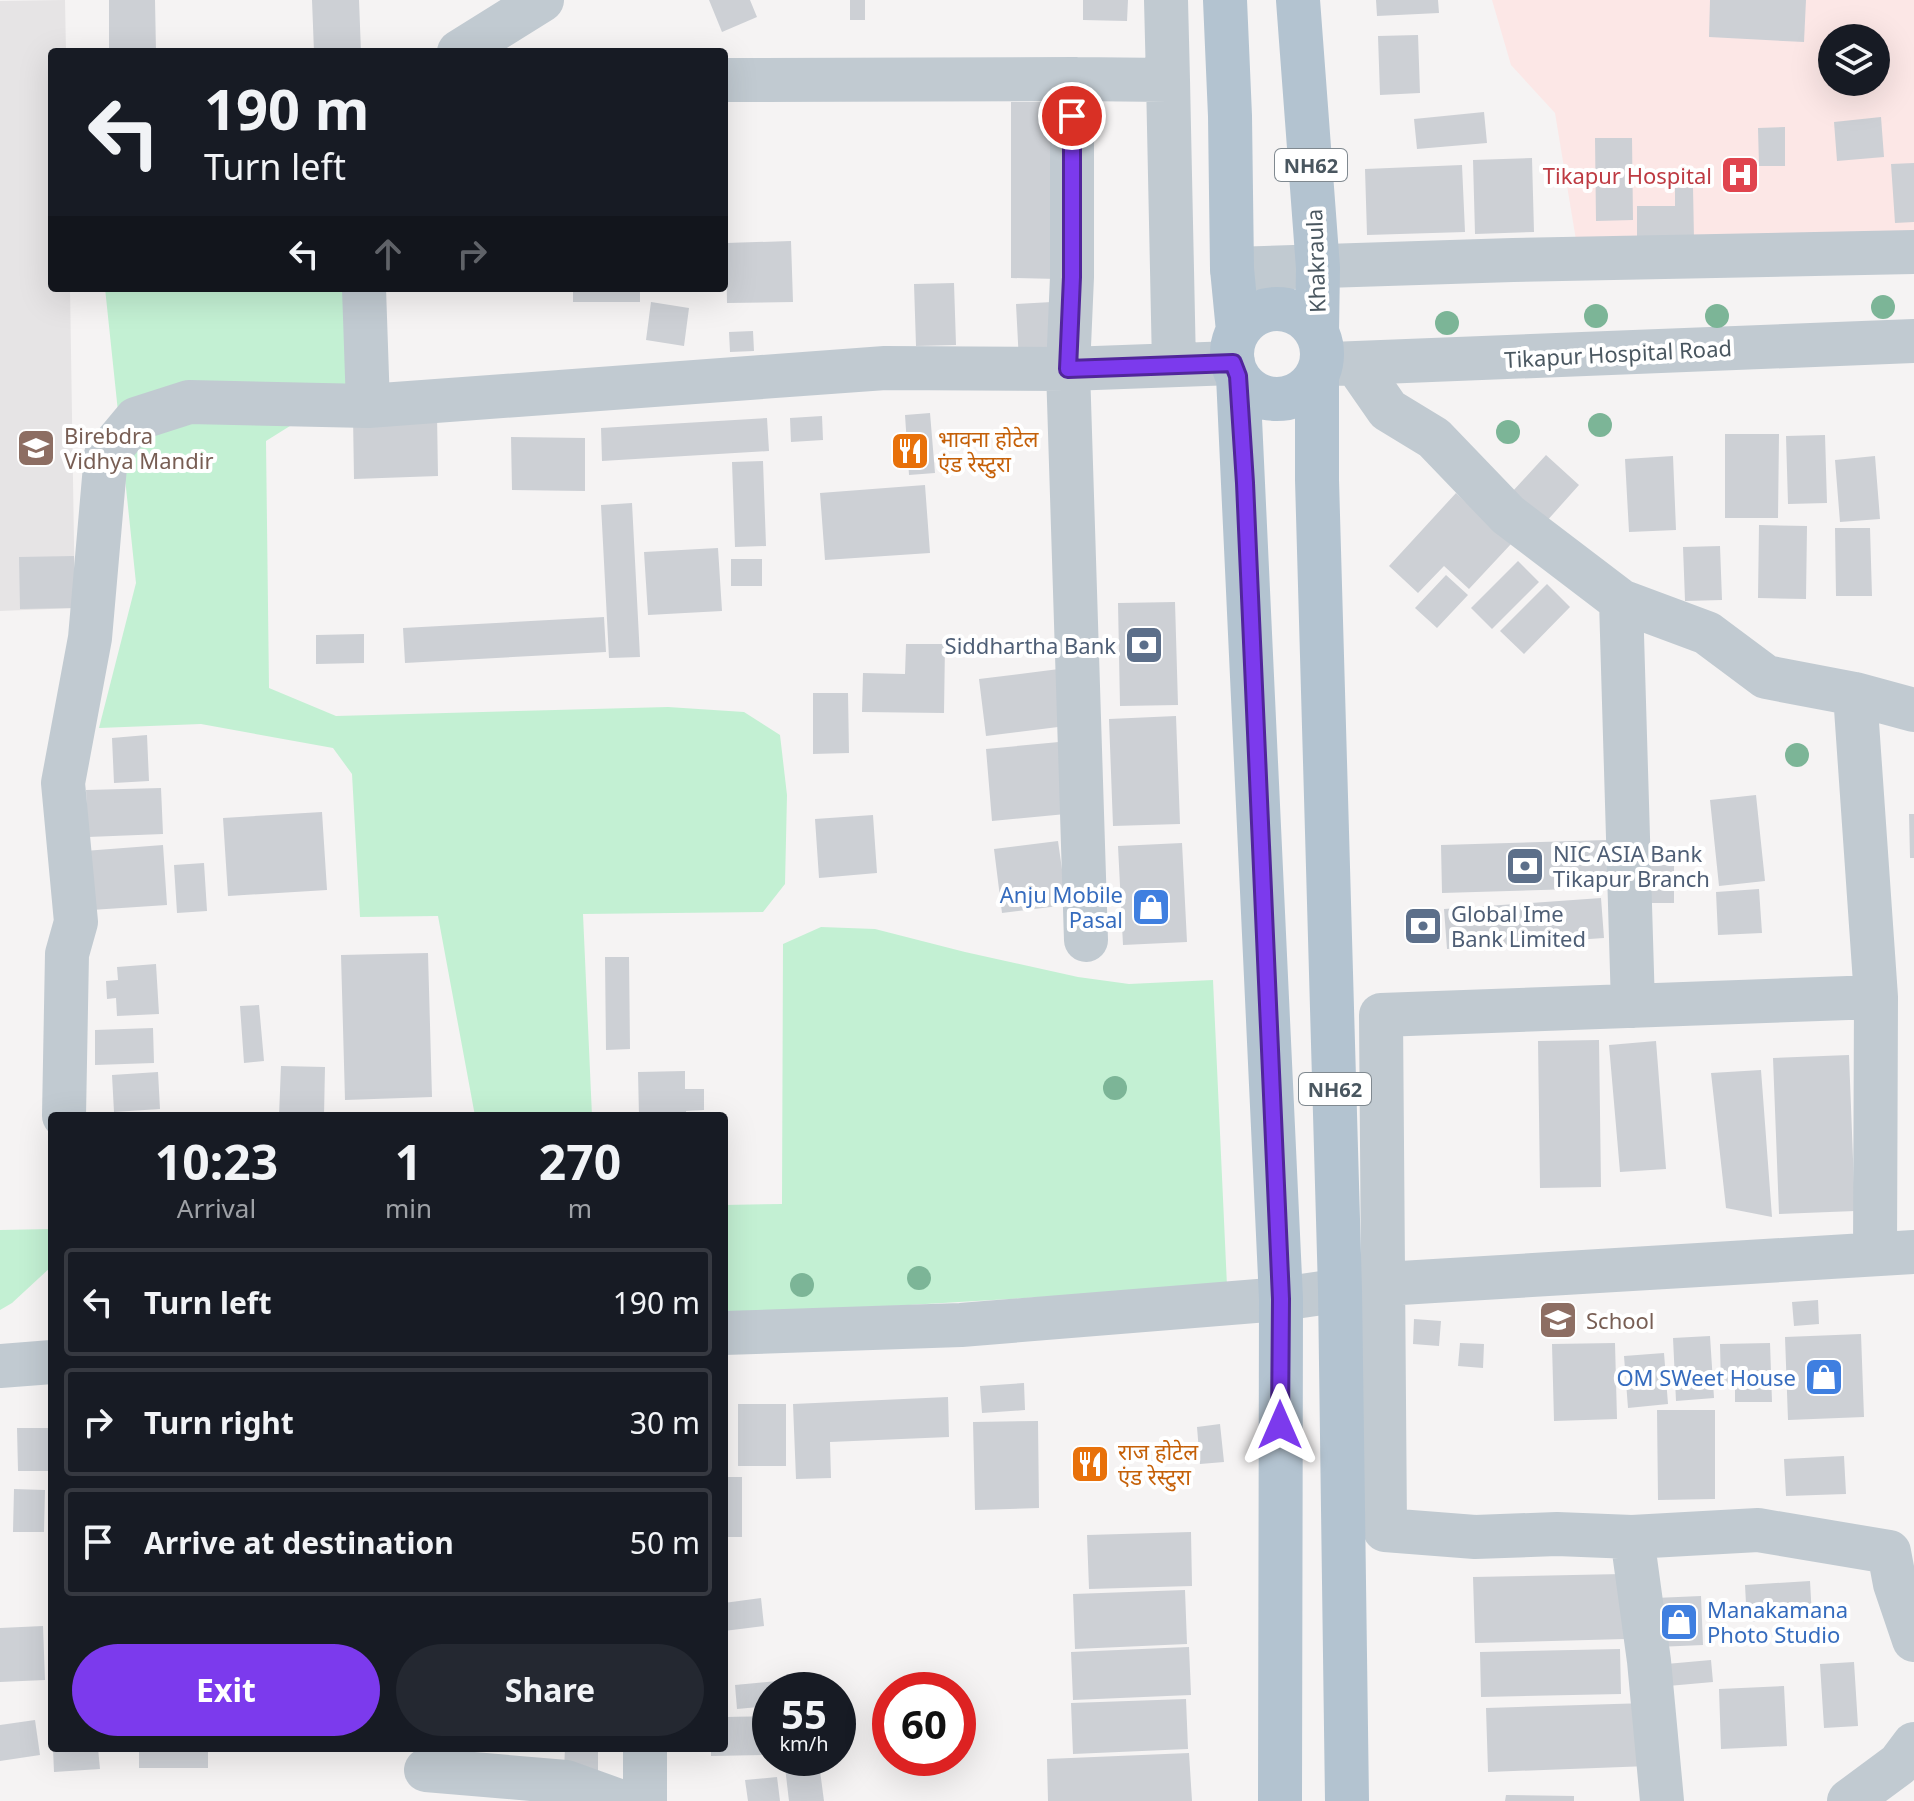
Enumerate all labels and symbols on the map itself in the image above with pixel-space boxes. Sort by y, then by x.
pin [1038,82,1106,150]
road number: NH62 [1275,149,1347,181]
hospital icon: Tikapur Hospital [1719,154,1761,196]
place label: Tikapur Hospital [1543,160,1712,190]
street label: Khakraula [1298,209,1332,313]
street label: Tikapur Hospital Road [1503,332,1733,374]
place label: Birebdra Vidhya Mandir [64,420,213,475]
place label: भावना होटेल एंड रेस्टुरा [938,423,1039,479]
school or university icon: Birebdra Vidhya Mandir [15,427,57,469]
restaurant icon: भावना होटेल एंड रेस्टुरा [889,430,931,472]
bank icon: Siddhartha Bank [1123,624,1165,666]
place label: Siddhartha Bank [945,630,1116,660]
place label: NIC ASIA Bank Tikapur Branch [1553,838,1710,893]
bank icon: NIC ASIA Bank Tikapur Branch [1504,845,1546,887]
place label: Anju Mobile Pasal [1000,879,1123,934]
shop icon: Anju Mobile Pasal [1130,886,1172,928]
place label: Global Ime Bank Limited [1451,898,1586,953]
bank icon: Global Ime Bank Limited [1402,905,1444,947]
road number: NH62 [1299,1073,1371,1105]
school or university icon: School [1537,1299,1579,1341]
place label: School [1586,1305,1655,1335]
shop icon: OM SWeet House [1803,1356,1845,1398]
place label: OM SWeet House [1616,1362,1796,1392]
position arrow [1238,1383,1322,1467]
place label: राज होटेल एंड रेस्टुरा [1118,1436,1199,1492]
restaurant icon: राज होटेल एंड रेस्टुरा [1069,1443,1111,1485]
place label: Manakamana Photo Studio [1707,1594,1848,1649]
shop icon: Manakamana Photo Studio [1658,1601,1700,1643]
speed limit sign: 60 [872,1672,976,1776]

